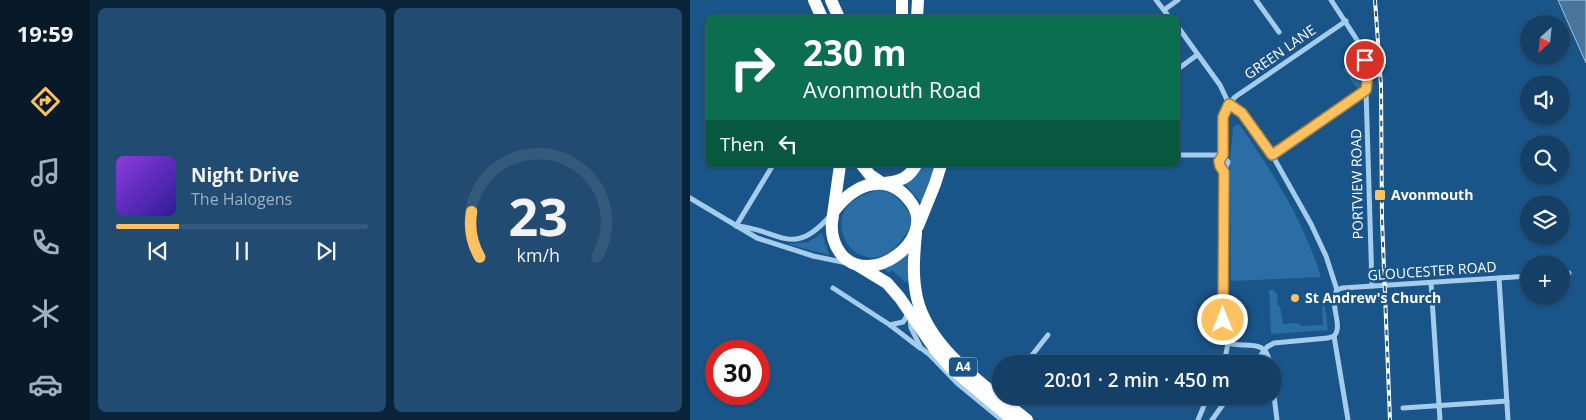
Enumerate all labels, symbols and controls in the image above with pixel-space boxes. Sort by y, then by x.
north arrow [1520,15,1570,65]
map controls [1520,15,1570,305]
text: 19:59 [17,18,73,48]
street label: GREEN LANE [1240,20,1319,83]
text: 230 m [803,29,907,76]
icon: right [720,35,785,100]
pin [1344,39,1386,81]
icon: arrive [1351,46,1379,74]
text: Avonmouth Road [803,74,981,104]
button: sound [1520,75,1570,125]
icon: directions [28,84,63,119]
street label: PORTVIEW ROAD [1346,128,1367,240]
icon: left [774,130,802,158]
text: Then [720,131,764,157]
button: search [1520,135,1570,185]
icon: music [28,155,63,190]
text: Night Drive [191,162,299,188]
text: 23 [508,180,568,251]
place label: Avonmouth [1391,185,1473,204]
text: The Halogens [191,188,292,210]
marker: Avonmouth [1373,188,1387,202]
button: layers [1520,195,1570,245]
icon: phone [28,225,63,260]
icon: previous [144,237,172,265]
icon: pause [228,237,256,265]
icon: next [312,237,340,265]
text: km/h [516,243,560,267]
button: + [1520,255,1570,305]
street label: GLOUCESTER ROAD [1367,257,1497,284]
place label: St Andrew's Church [1305,288,1441,307]
marker: St Andrew's Church [1289,292,1301,304]
position arrow [1196,293,1248,345]
icon: climate [28,296,63,331]
speed limit sign: 30 [705,340,770,405]
road number: A4 [949,358,977,377]
icon: car [28,367,63,402]
text: 20:01 · 2 min · 450 m [1044,367,1230,393]

